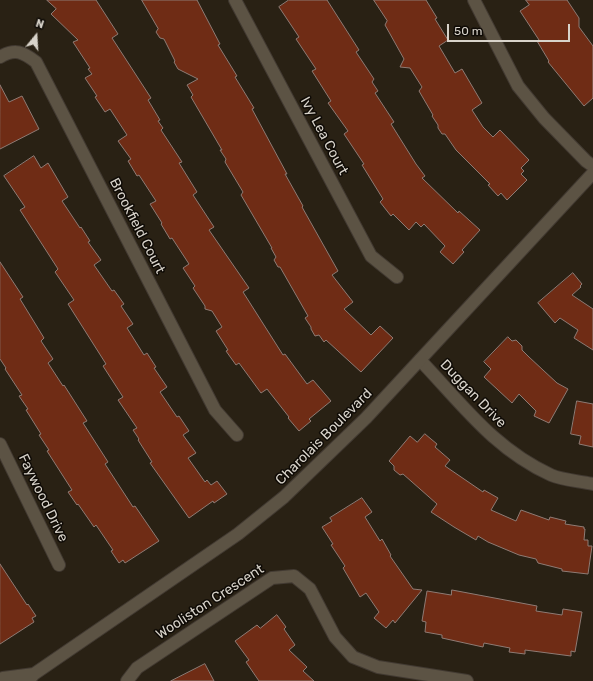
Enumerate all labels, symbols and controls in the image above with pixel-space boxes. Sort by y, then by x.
north arrow [16,16,56,56]
scale bar [449,16,572,42]
text: N [34,17,46,32]
text: 50 m [454,24,482,38]
street label: Ivy Lea Court [296,94,352,178]
street label: Brookfield Court [106,175,168,277]
street label: Duggan Drive [436,356,510,432]
street label: Charolais Boulevard [272,385,376,489]
street label: Faywood Drive [14,451,72,545]
street label: Wooliston Crescent [153,561,267,643]

